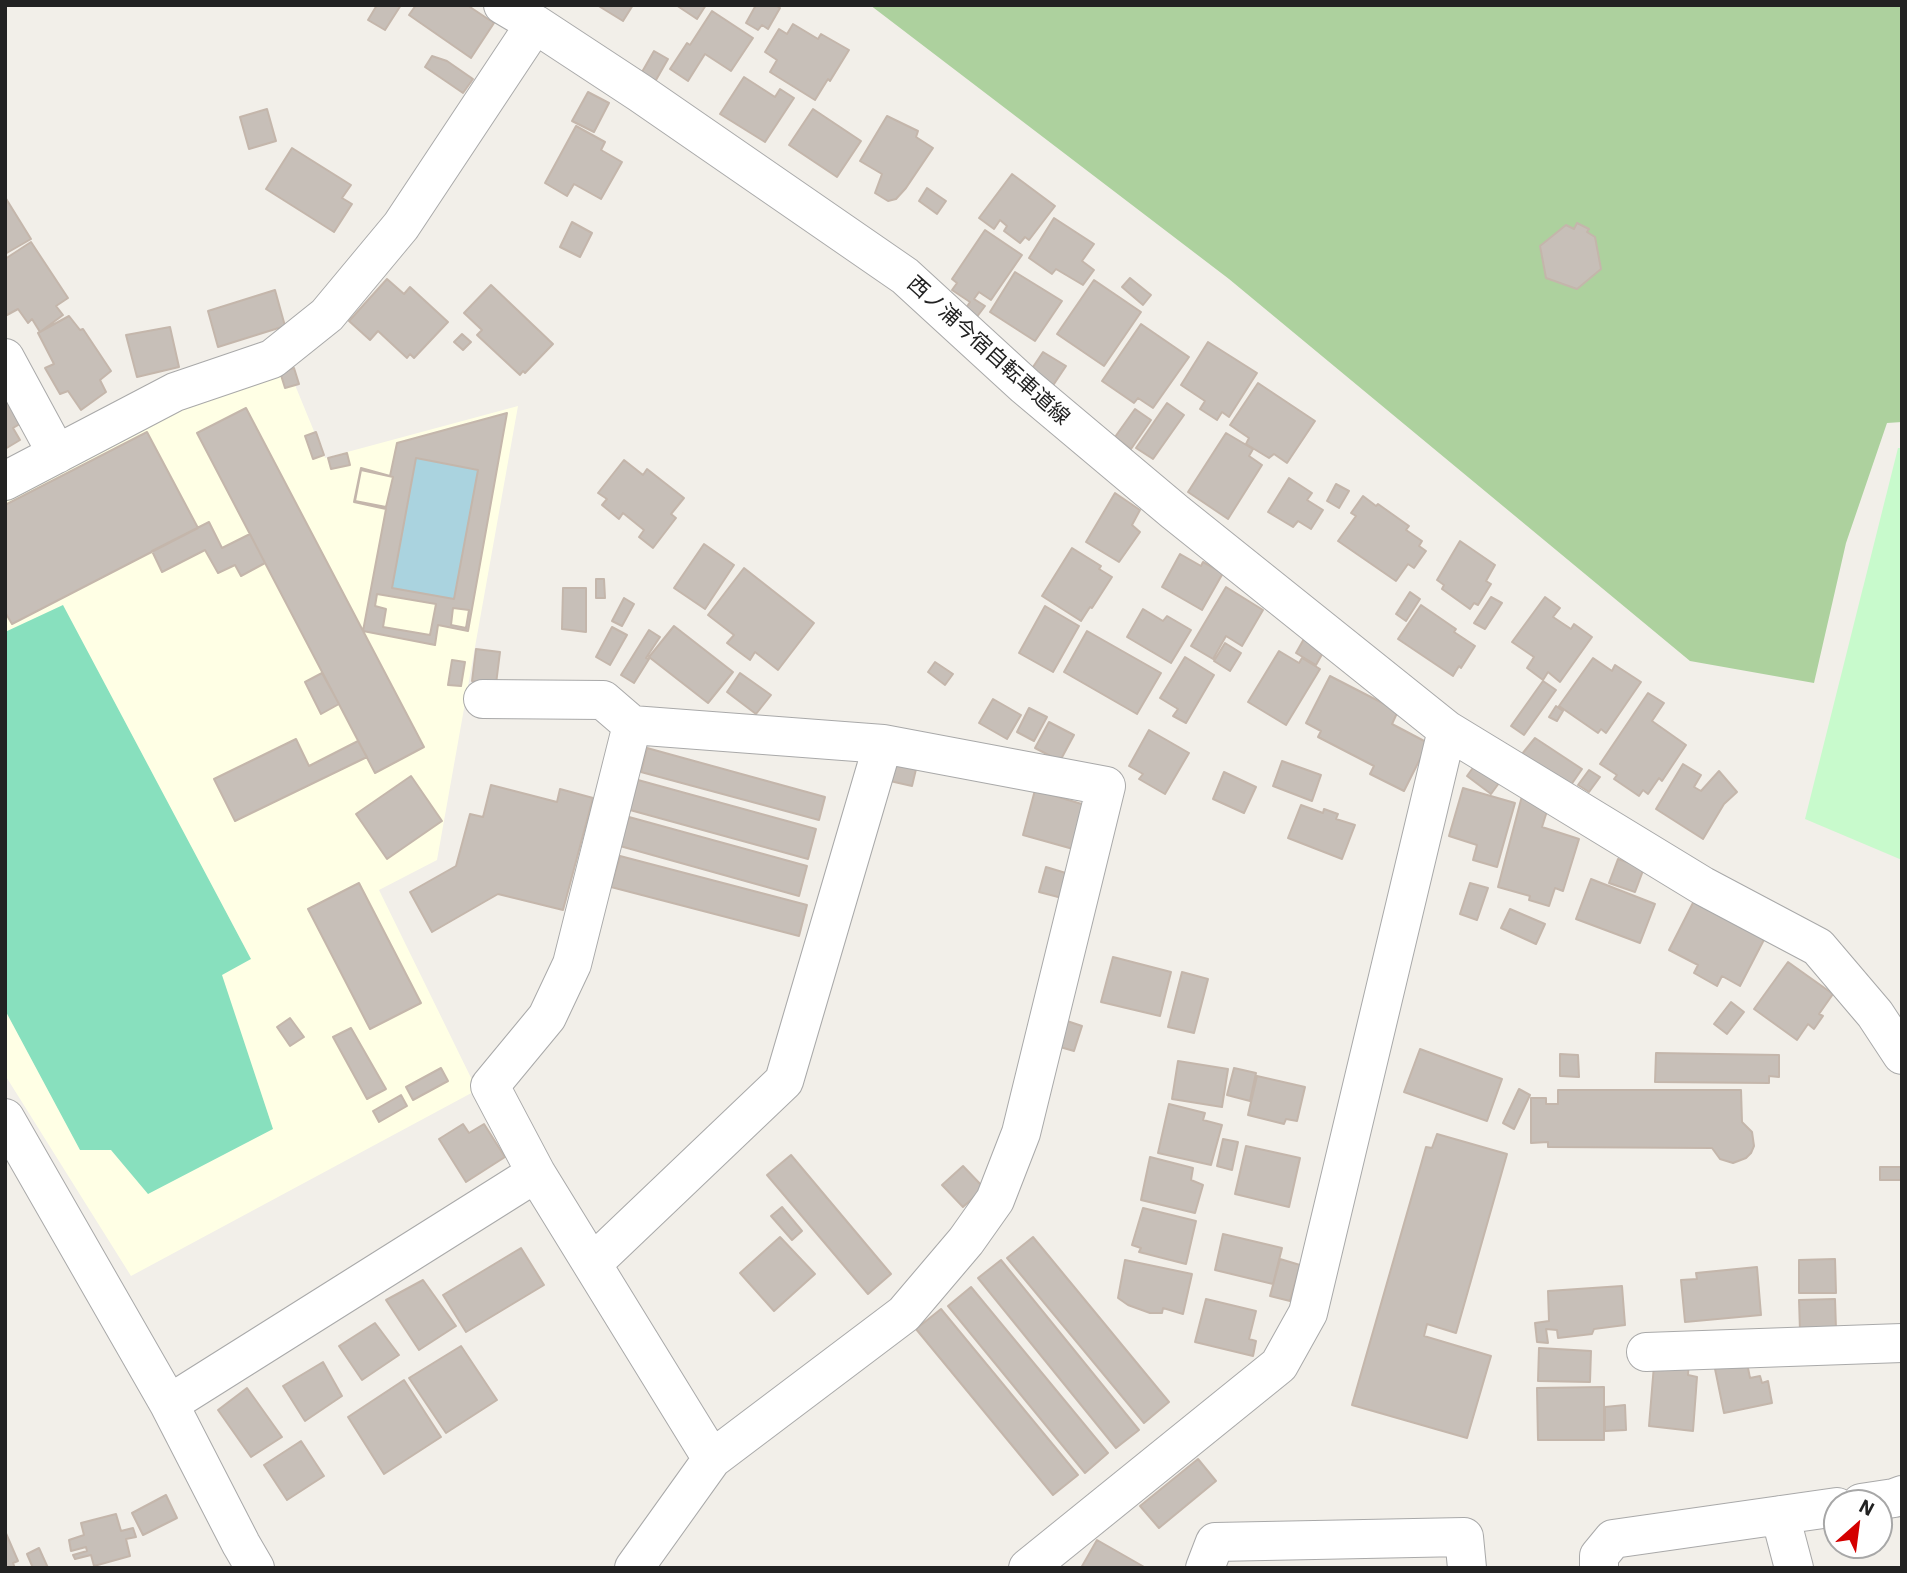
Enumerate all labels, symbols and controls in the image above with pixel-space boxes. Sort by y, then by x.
street label: 西ノ浦今宿自転車道線 [902,271,1074,431]
north arrow [1823,1489,1893,1559]
text: N [1855,1493,1879,1521]

